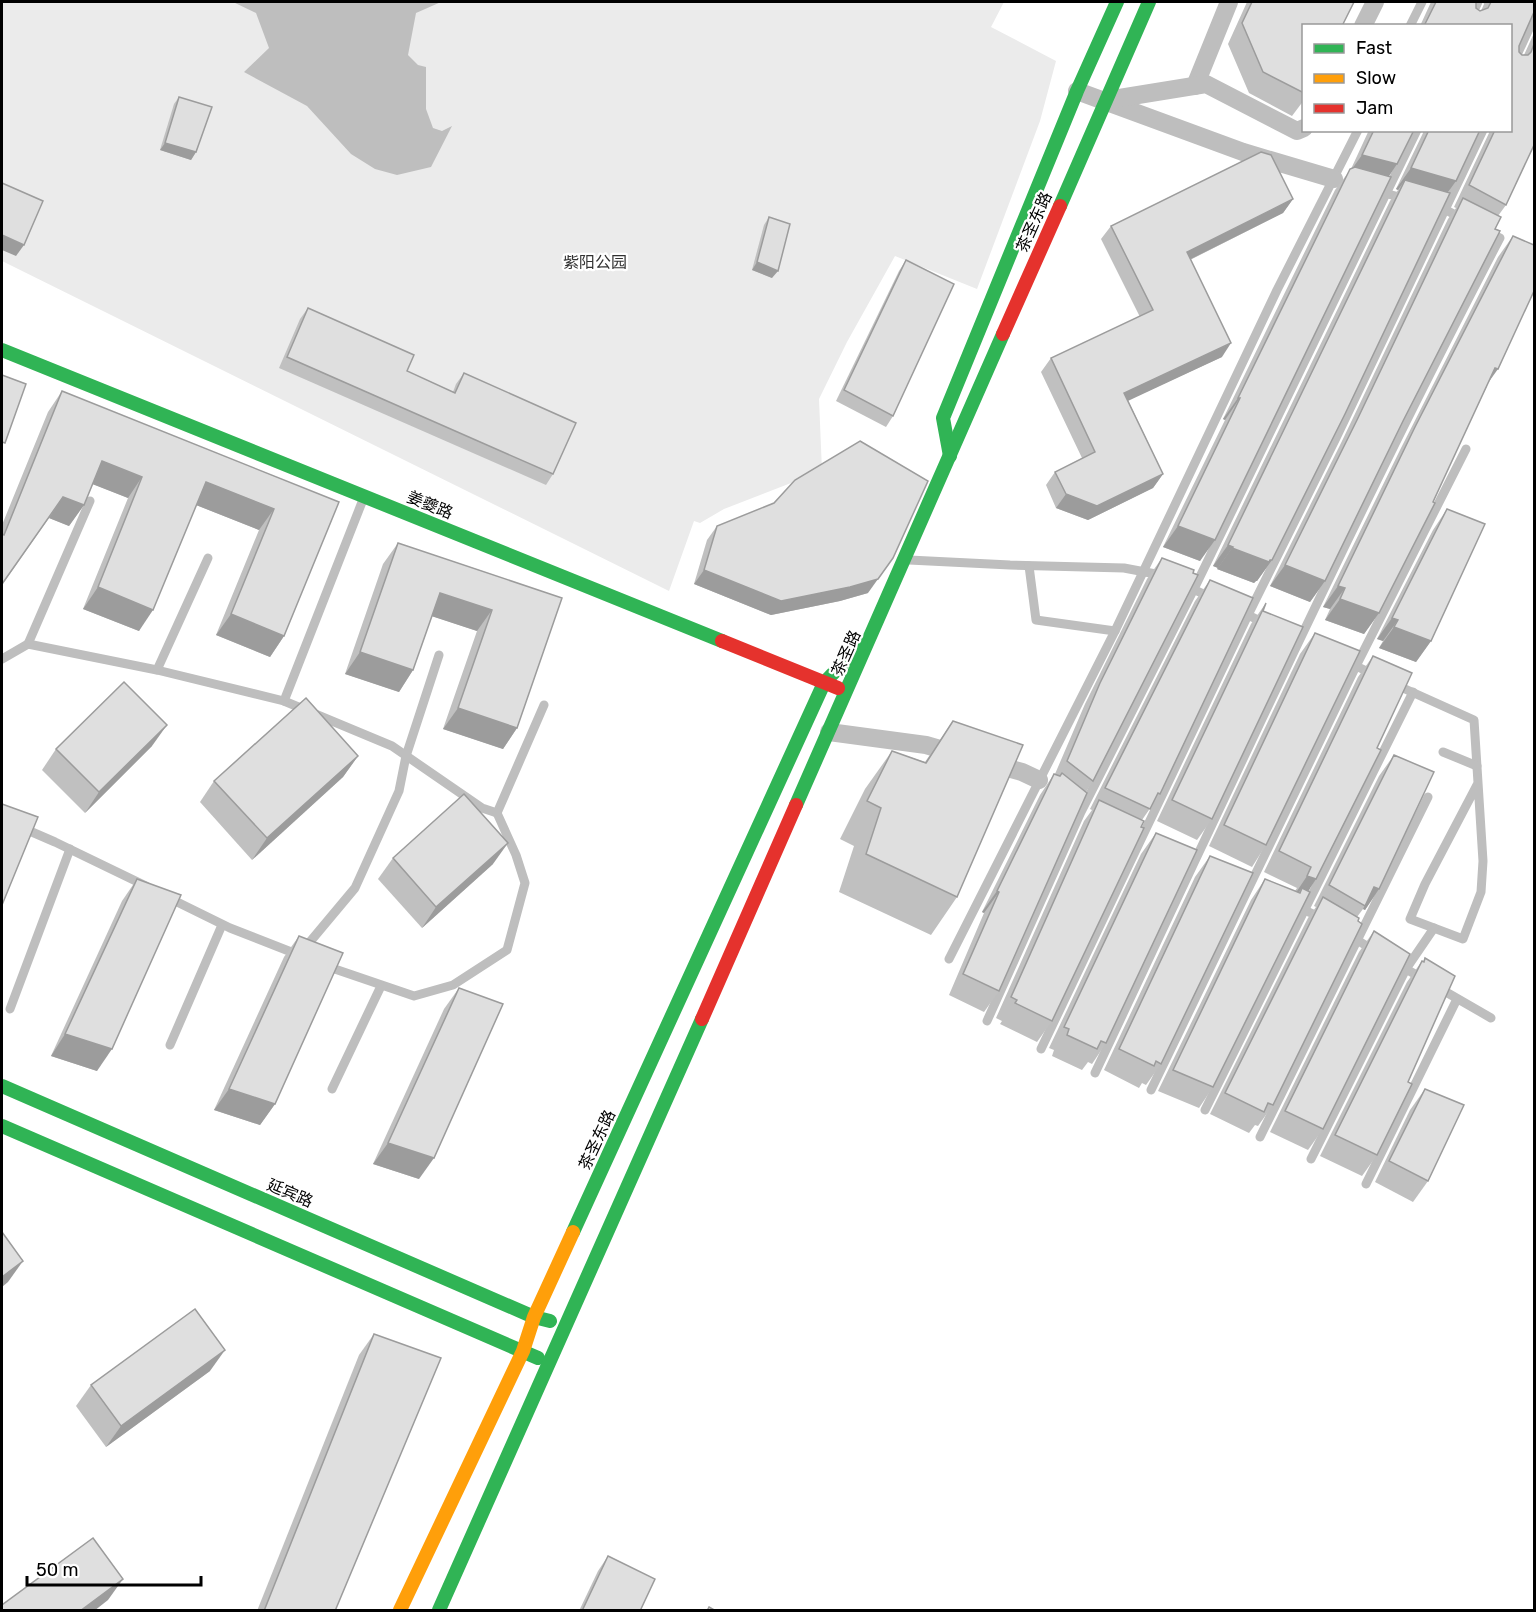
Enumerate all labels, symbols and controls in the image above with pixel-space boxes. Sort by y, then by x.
legend [1302,24,1512,132]
text: Fast [1356,37,1392,59]
text: Slow [1356,67,1396,89]
text: Jam [1356,97,1393,119]
street label: 茶圣东路 [1012,189,1056,255]
park label: 紫阳公园 [563,253,627,272]
street label: 姜夔路 [404,487,456,523]
street label: 茶圣路 [828,627,864,679]
street label: 茶圣东路 [575,1107,619,1173]
street label: 延宾路 [264,1175,316,1211]
scale bar [27,1549,201,1587]
text: 50 m [36,1559,79,1581]

